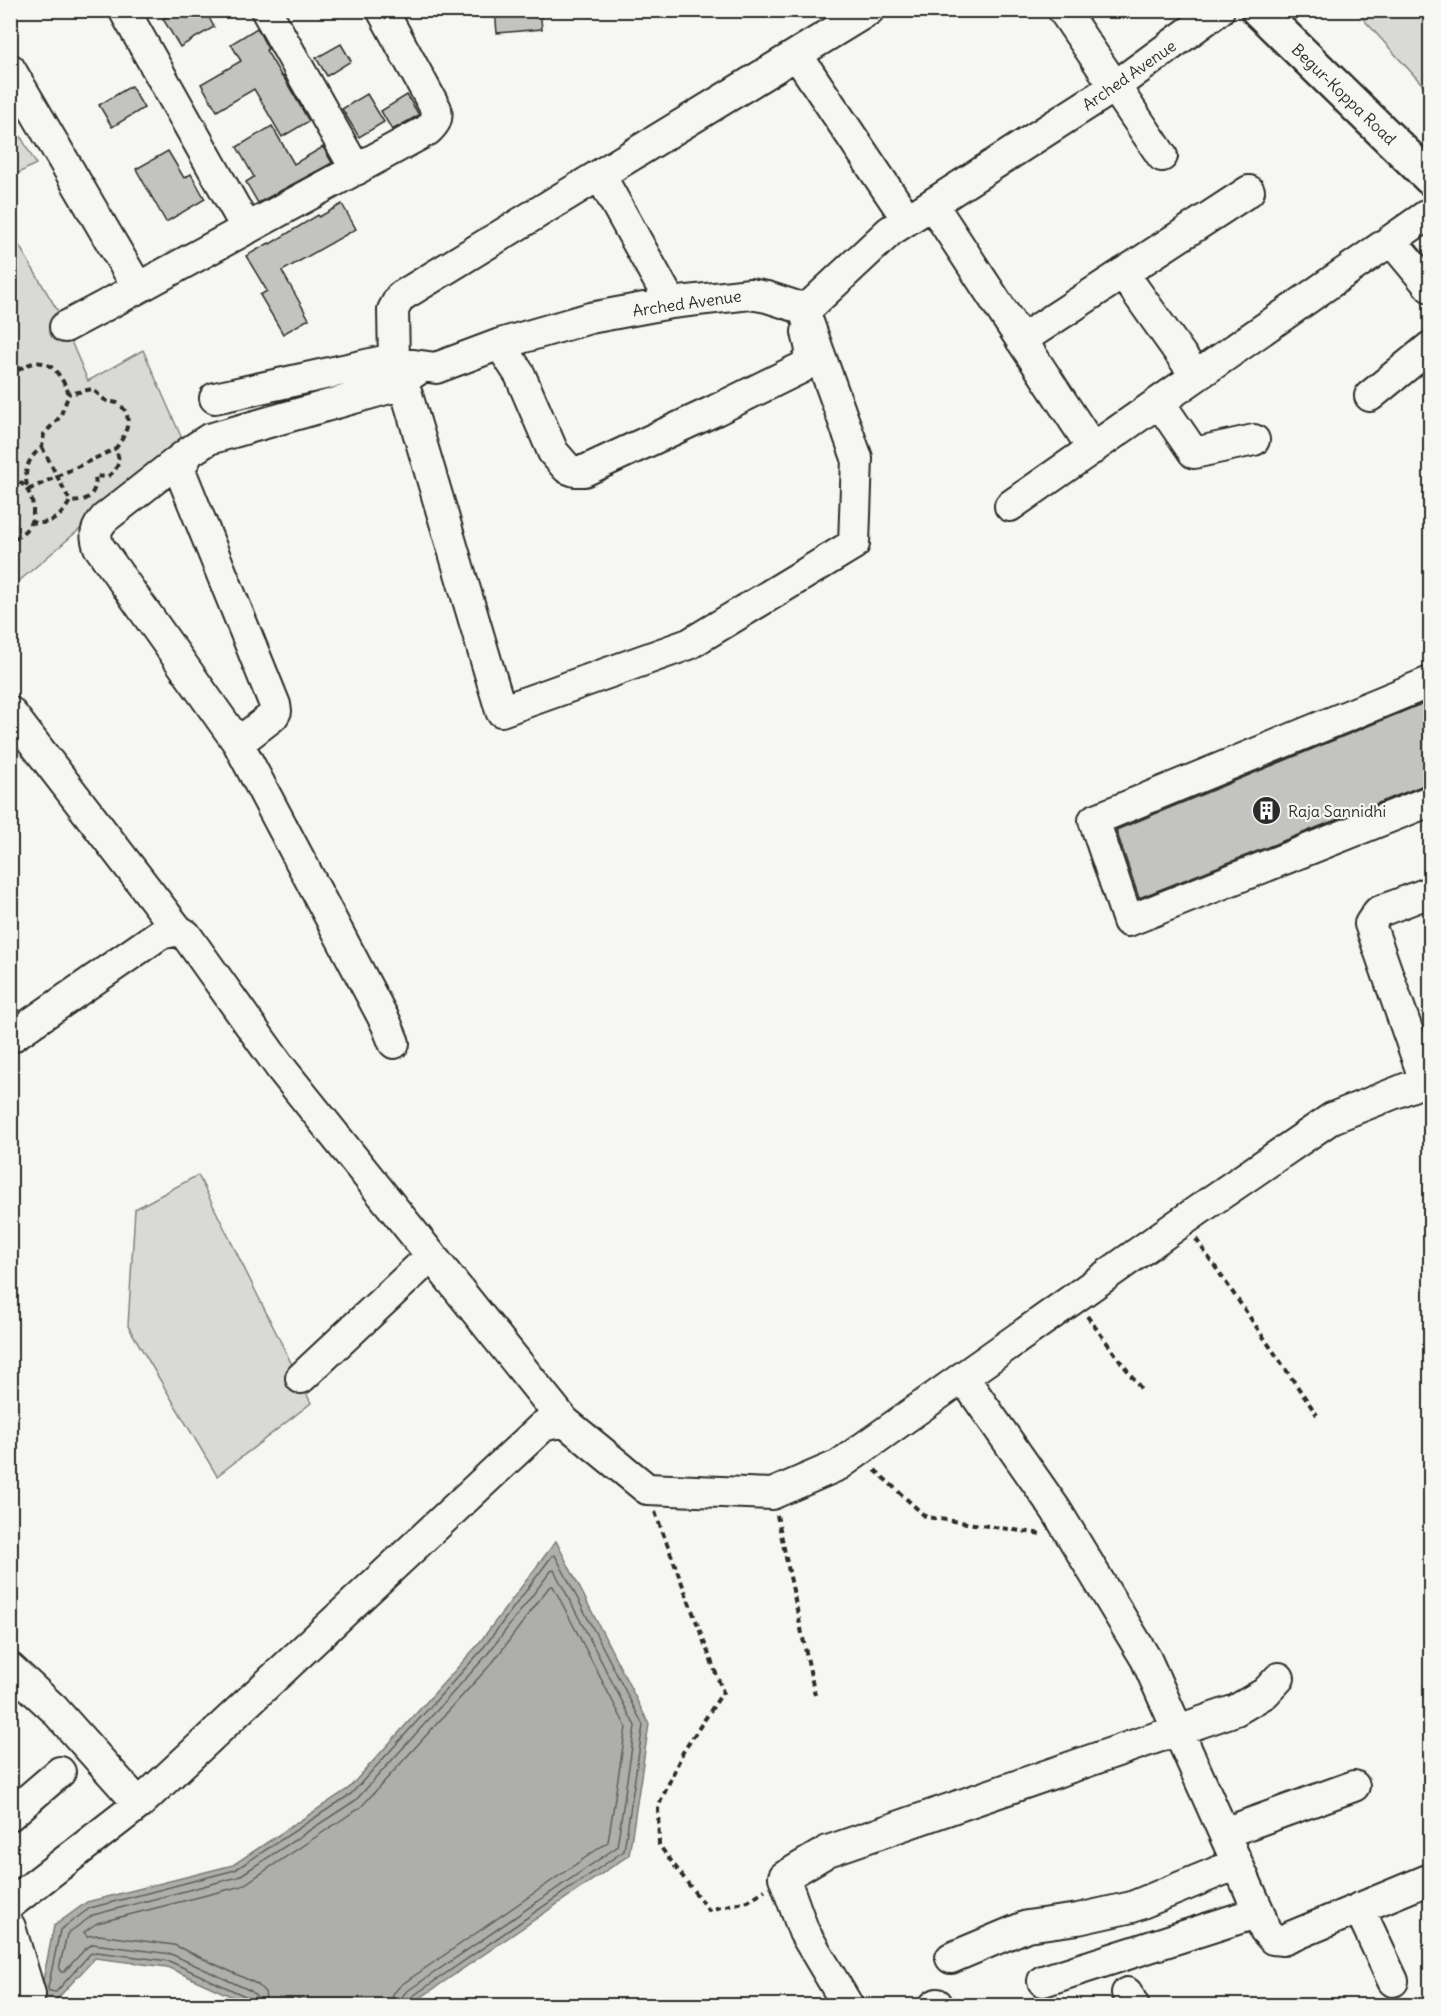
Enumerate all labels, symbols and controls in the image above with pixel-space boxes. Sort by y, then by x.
street label: Arched Avenue [1078,35,1180,115]
street label: Begur-Koppa Road [1288,39,1400,149]
street label: Arched Avenue [631,285,743,321]
building icon: Raja Sannidhi [1251,795,1283,827]
place label: Raja Sannidhi [1288,801,1386,821]

